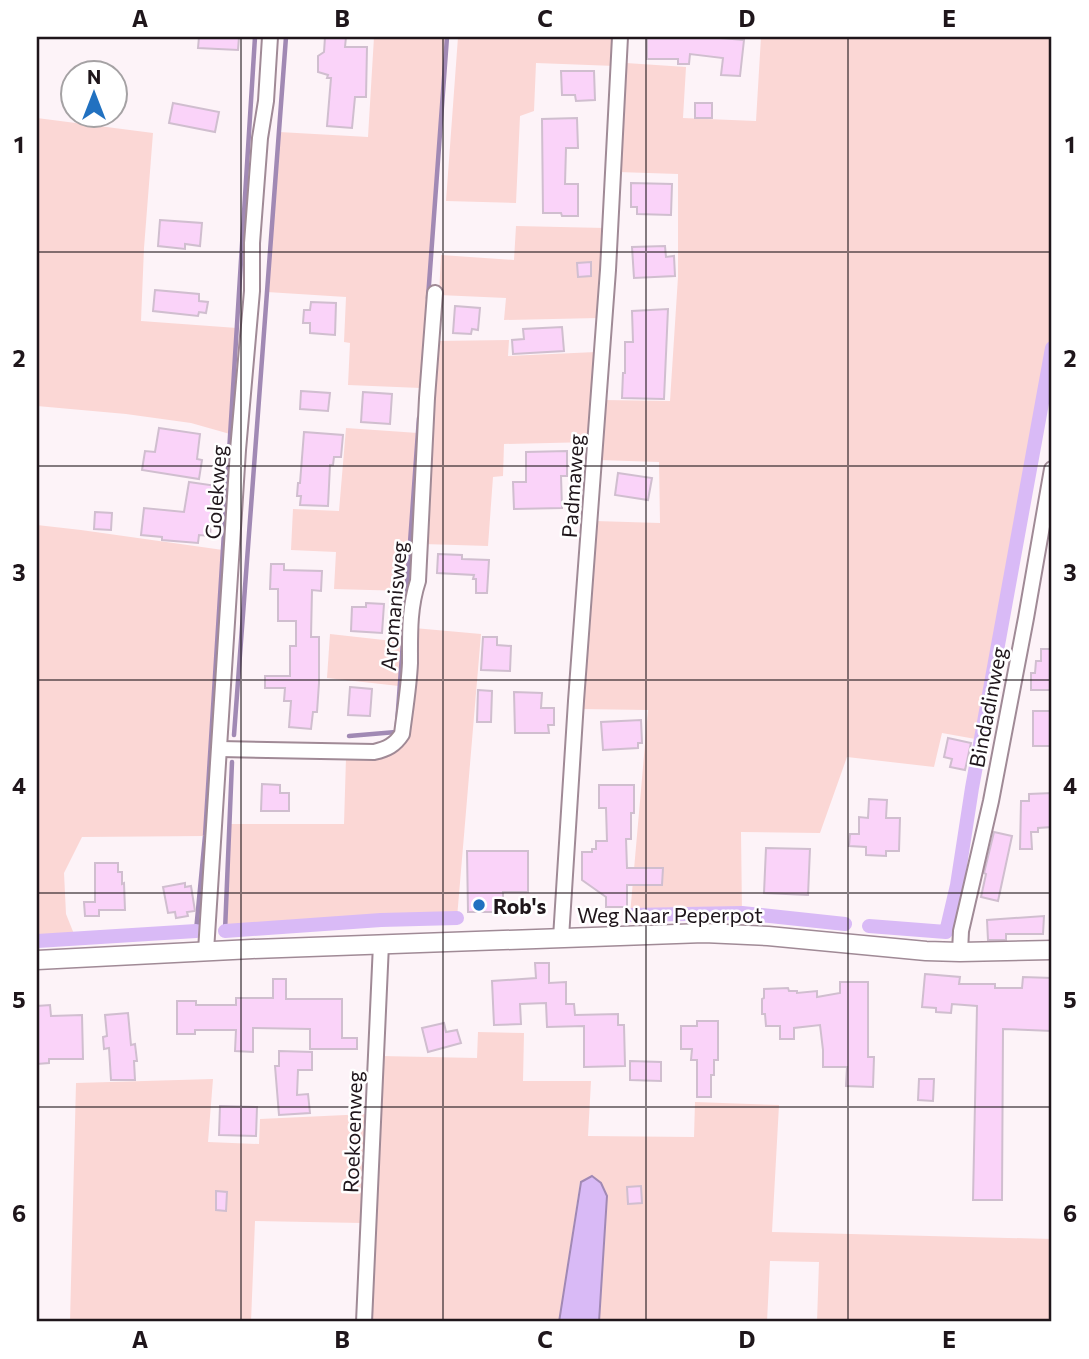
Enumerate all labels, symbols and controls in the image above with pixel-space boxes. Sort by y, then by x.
text: A [132,4,149,32]
text: B [334,4,350,32]
text: C [537,4,553,32]
text: D [739,4,756,32]
text: E [942,4,956,32]
north arrow [60,60,130,130]
text: N [87,65,101,88]
text: 1 [14,130,24,158]
text: 1 [1065,130,1075,158]
text: 2 [12,344,26,372]
text: 2 [1063,344,1077,372]
street label: Padmaweg [556,433,588,539]
street label: Golekweg [199,444,231,540]
street label: Aromanisweg [375,540,411,672]
text: 3 [12,558,26,586]
text: 3 [1063,558,1077,586]
street label: Bindadinweg [963,645,1011,769]
text: 4 [12,771,26,799]
text: 4 [1063,771,1077,799]
place label: Rob's [493,893,546,918]
marker: Rob's [471,897,487,913]
street label: Weg Naar Peperpot [577,902,763,927]
text: 5 [12,985,26,1013]
text: 5 [1063,985,1077,1013]
street label: Roekoenweg [337,1070,367,1194]
text: 6 [12,1199,26,1227]
text: 6 [1063,1199,1077,1227]
text: A [132,1325,149,1353]
text: B [334,1325,350,1353]
text: C [537,1325,553,1353]
text: D [739,1325,756,1353]
text: E [942,1325,956,1353]

